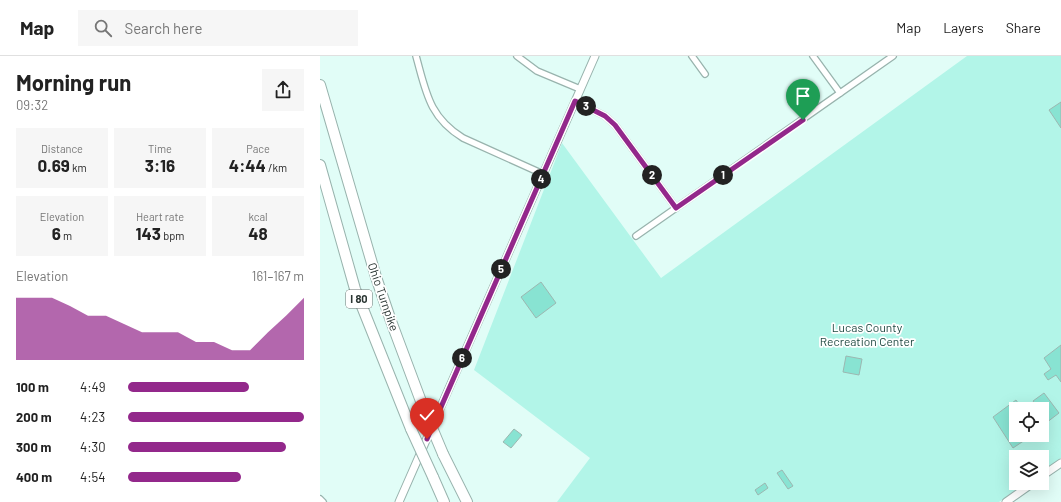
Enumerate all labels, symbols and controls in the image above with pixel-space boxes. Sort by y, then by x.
search box [78,10,358,46]
text: Map [20,16,54,39]
icon: search [92,17,114,39]
text: Search here [124,19,202,37]
text: Map [896,19,921,36]
text: Layers [943,19,984,36]
text: Share [1006,19,1041,36]
text: Morning run [16,69,131,95]
button: share [262,69,304,111]
pin [786,79,820,120]
icon: arrive [792,85,814,107]
pin: 3 [576,96,596,116]
text: 09:32 [16,97,48,113]
text: 3 [583,99,589,112]
text: Distance [41,142,83,155]
text: Time [148,142,172,155]
text: Pace [246,142,270,155]
text: 0.69 [37,155,70,175]
text: 3:16 [145,155,175,175]
text: 4:44 [229,155,266,175]
text: km [70,161,87,174]
text: /km [266,161,287,174]
pin: 2 [642,165,662,185]
pin: 1 [713,165,733,185]
text: 2 [649,168,655,181]
text: 1 [721,168,725,181]
pin: 4 [531,169,551,189]
text: 4 [538,172,544,185]
text: Elevation [40,210,84,223]
text: Heart rate [136,210,184,223]
text: kcal [248,210,268,223]
text: 6 [52,223,61,243]
text: 143 [136,223,161,243]
text: 48 [248,223,268,243]
text: m [61,229,72,242]
text: bpm [161,229,184,242]
pin: 5 [491,259,511,279]
street label: Ohio Turnpike [366,261,402,333]
text: 5 [498,262,504,275]
text: Elevation [16,268,68,284]
text: 161–167 m [252,268,304,284]
road number: I 80 [346,290,372,308]
park label: Lucas County Recreation Center [820,320,915,348]
pin: 6 [452,348,472,368]
text: 6 [459,351,465,364]
text: 100 m [16,379,49,395]
text: 4:49 [80,379,106,395]
pin [410,398,444,439]
map controls [1009,402,1049,490]
button: locate [1009,402,1049,442]
icon: check [416,404,438,426]
text: 200 m [16,409,52,425]
text: 4:23 [80,409,105,425]
text: 300 m [16,439,51,455]
text: 4:30 [80,439,106,455]
button: layers [1009,450,1049,490]
text: 400 m [16,469,52,485]
text: 4:54 [80,469,105,485]

